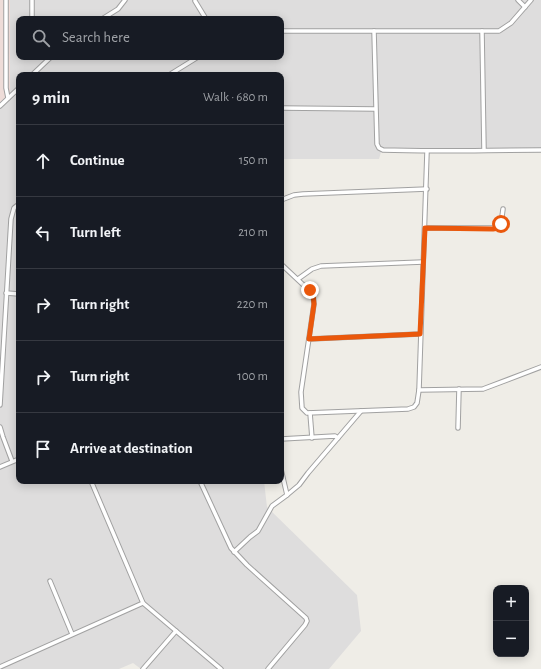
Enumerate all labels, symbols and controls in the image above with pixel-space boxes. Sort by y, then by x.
search box [16,16,284,60]
icon: search [30,27,52,49]
text: Search here [62,30,130,45]
text: 9 min [32,89,70,106]
text: Walk · 680 m [203,91,268,104]
icon: ahead [32,150,54,172]
text: Continue [70,153,125,168]
text: 150 m [239,154,268,167]
route start [492,215,510,233]
icon: left [32,222,54,244]
text: Turn left [70,225,121,240]
text: 210 m [238,226,268,239]
route end [301,281,319,299]
icon: right [32,294,54,316]
text: Turn right [70,297,129,312]
text: 220 m [237,298,268,311]
icon: right [32,366,54,388]
text: Turn right [70,369,129,384]
text: 100 m [237,370,268,383]
icon: arrive [32,438,54,460]
text: Arrive at destination [70,441,193,456]
map controls [493,585,529,657]
button: + [493,585,529,621]
button: − [493,621,529,657]

